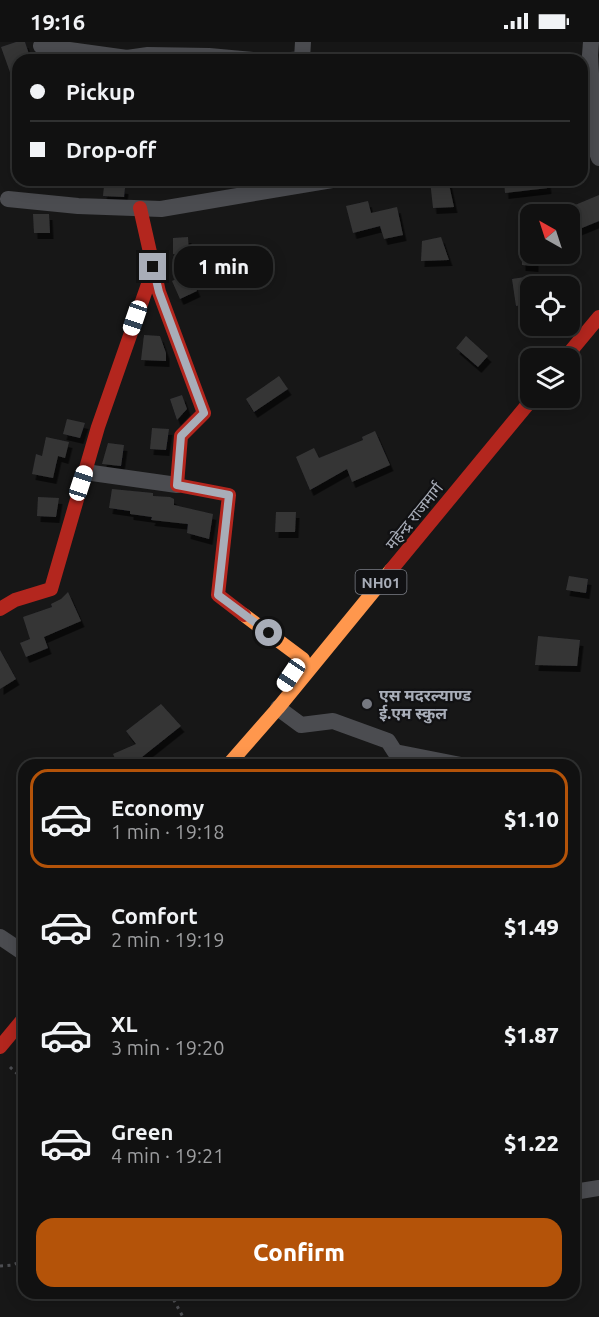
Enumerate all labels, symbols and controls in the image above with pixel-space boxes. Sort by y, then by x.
text: 19:16 [30,9,85,34]
text: Pickup [66,79,135,104]
text: Drop-off [66,137,156,162]
north arrow [520,204,580,264]
map controls [520,204,580,408]
callout: 1 min [174,246,273,288]
route end [139,253,166,280]
text: 1 min [198,255,249,278]
button: locate [520,276,580,336]
car [121,298,149,338]
button: layers [520,348,580,408]
car [67,463,95,503]
street label: महेन्द्र राजमार्ग [382,478,447,553]
road number: NH01 [356,570,406,594]
route start [255,619,282,646]
car [273,655,309,695]
place label: एस मदरल्याण्ड ई.एम स्कुल [379,686,472,724]
marker: एस मदरल्याण्ड ई.एम स्कुल [360,697,374,711]
icon: car [39,792,93,846]
text: Economy [111,795,204,820]
text: $1.10 [504,806,559,831]
text: 1 min · 19:18 [111,820,225,843]
icon: car [39,900,93,954]
text: Comfort [111,903,198,928]
text: $1.49 [504,914,559,939]
text: 2 min · 19:19 [111,928,225,951]
icon: car [39,1008,93,1062]
text: XL [111,1011,138,1036]
text: $1.87 [504,1022,559,1047]
text: 3 min · 19:20 [111,1036,225,1059]
icon: car [39,1116,93,1170]
text: Green [111,1119,173,1144]
text: $1.22 [504,1130,559,1155]
text: 4 min · 19:21 [111,1144,225,1167]
button: Confirm [36,1218,562,1287]

